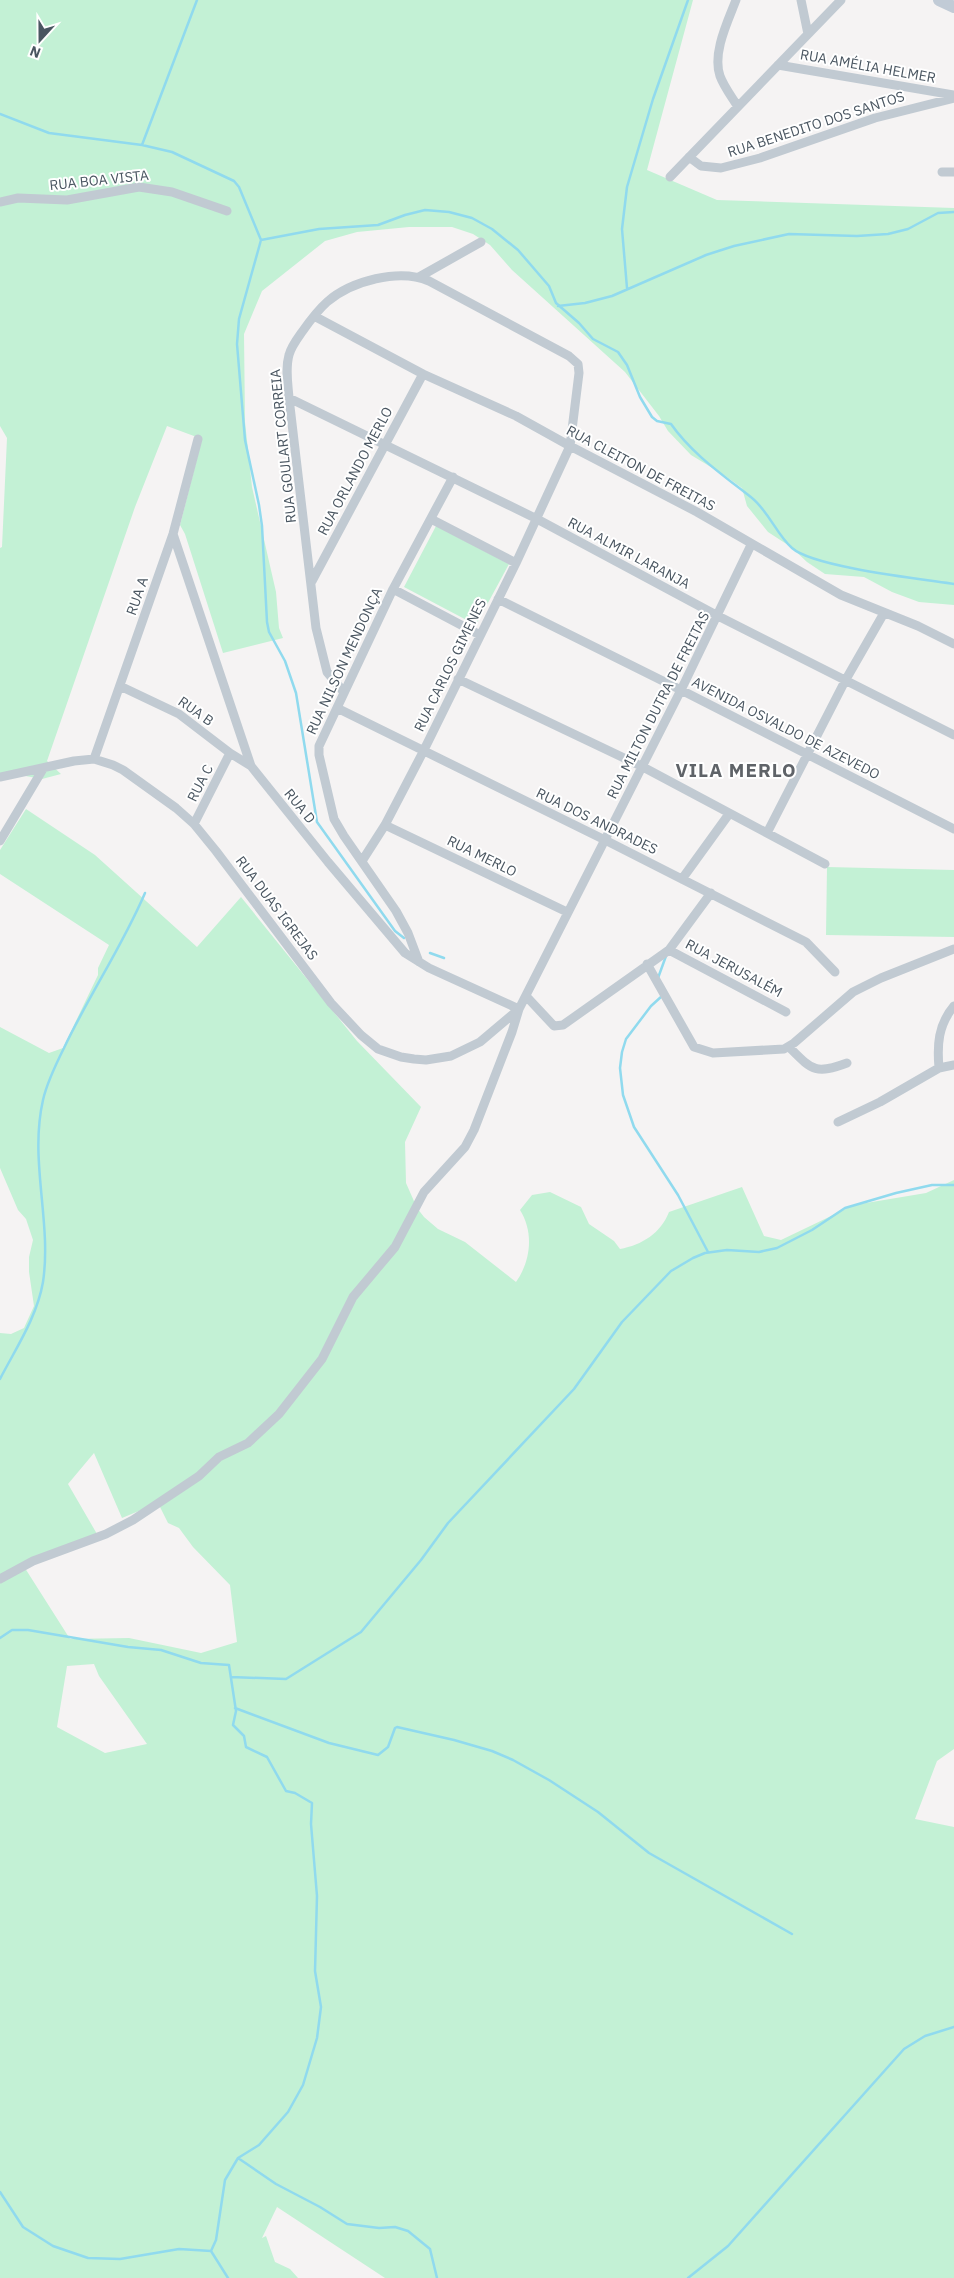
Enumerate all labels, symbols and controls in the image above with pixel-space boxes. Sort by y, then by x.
north arrow [15,15,65,65]
text: N [27,42,43,62]
street label: RUA AMÉLIA HELMER [799,44,937,87]
street label: RUA BENEDITO DOS SANTOS [725,87,907,161]
street label: RUA BOA VISTA [49,166,150,194]
street label: RUA GOULART CORREIA [266,368,300,524]
street label: RUA ORLANDO MERLO [313,404,397,538]
street label: RUA CLEITON DE FREITAS [563,421,719,515]
street label: RUA ALMIR LARANJA [565,513,693,593]
street label: RUA A [122,574,152,618]
street label: RUA NILSON MENDONÇA [302,584,386,738]
street label: RUA CARLOS GIMENES [410,595,490,735]
street label: RUA MILTON DUTRA DE FREITAS [603,608,713,802]
street label: AVENIDA OSVALDO DE AZEVEDO [689,673,883,783]
street label: RUA B [175,692,217,730]
district label: VILA MERLO [675,758,797,782]
street label: RUA C [183,761,217,804]
street label: RUA DOS ANDRADES [533,784,661,858]
street label: RUA D [280,785,320,827]
street label: RUA MERLO [444,831,520,881]
street label: RUA DUAS IGREJAS [232,852,322,964]
street label: RUA JERUSALÉM [682,934,786,1001]

